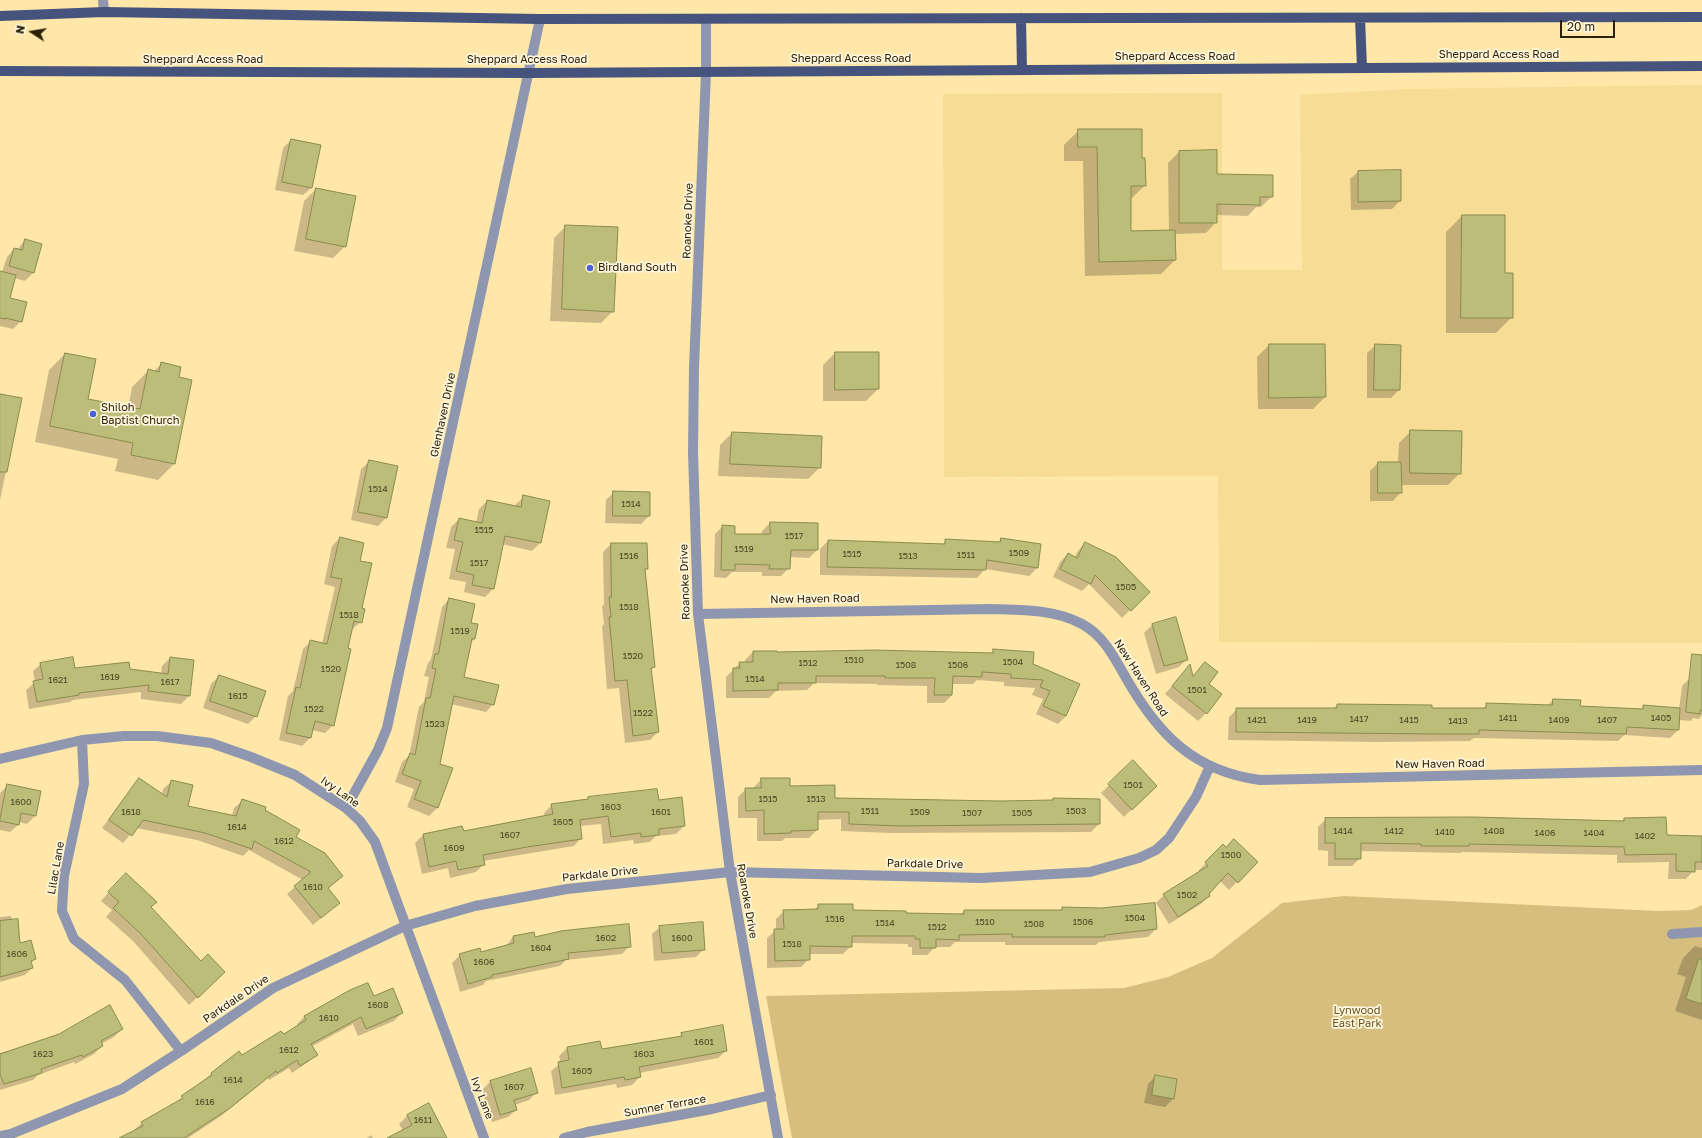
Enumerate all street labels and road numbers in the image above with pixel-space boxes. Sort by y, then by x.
street label: Sheppard Access Road [1439,48,1559,62]
street label: Sheppard Access Road [1115,50,1235,64]
street label: Sheppard Access Road [791,52,911,66]
street label: Sheppard Access Road [143,53,263,67]
street label: Sheppard Access Road [467,53,587,67]
street label: Roanoke Drive [680,183,696,259]
street label: Glenhaven Drive [428,371,458,459]
street label: Roanoke Drive [677,544,693,620]
street label: New Haven Road [770,592,860,606]
street label: New Haven Road [1111,637,1171,719]
street label: New Haven Road [1395,757,1485,771]
street label: Ivy Lane [318,774,362,810]
street label: Lilac Lane [45,841,67,895]
street label: Parkdale Drive [887,857,963,871]
street label: Roanoke Drive [734,862,760,940]
street label: Parkdale Drive [561,863,639,885]
street label: Parkdale Drive [201,972,271,1026]
street label: Ivy Lane [468,1075,496,1121]
street label: Sumner Terrace [623,1092,707,1120]

